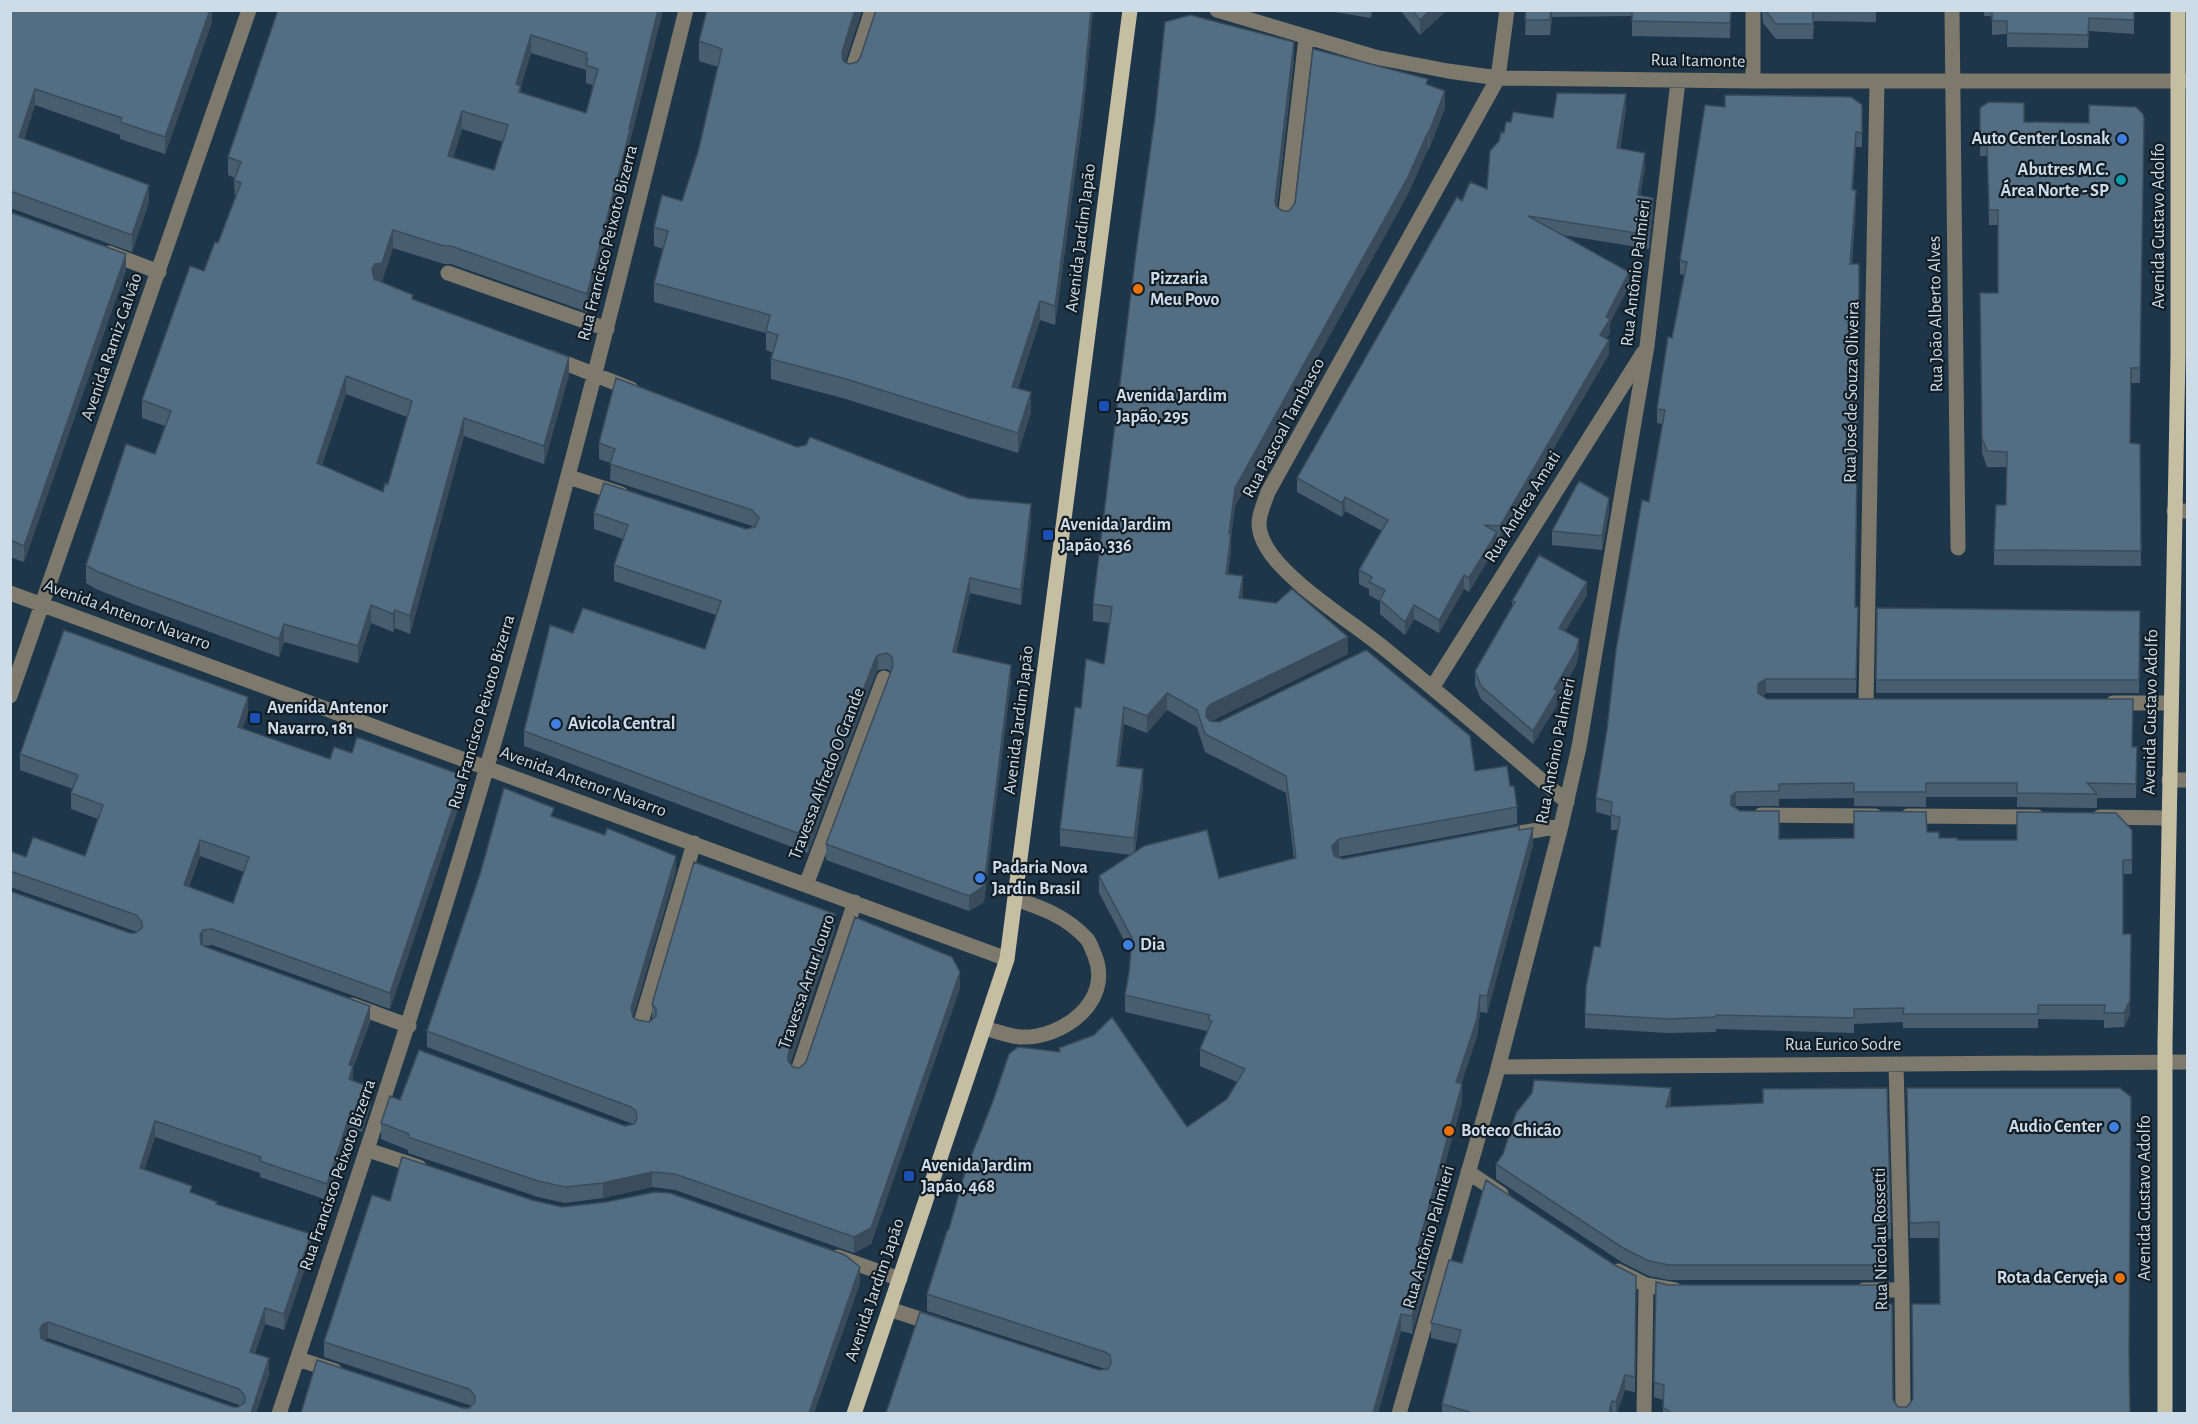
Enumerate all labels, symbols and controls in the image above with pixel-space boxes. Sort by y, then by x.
street label: Rua Itamonte [1650,51,1746,71]
place label: Auto Center Losnak [1972,130,2110,148]
marker: Auto Center Losnak [2115,132,2129,146]
street label: Rua Francisco Peixoto Bizerra [575,143,641,343]
street label: Avenida Gustavo Adolfo [2150,143,2168,309]
place label: Abutres M.C. Área Norte - SP [2001,161,2109,200]
street label: Avenida Jardim Japão [1063,162,1099,314]
marker: Abutres M.C. Área Norte - SP [2114,173,2128,187]
street label: Rua Antônio Palmieri [1618,198,1654,348]
street label: Rua João Alberto Alves [1926,235,1946,393]
place label: Pizzaria Meu Povo [1150,270,1220,309]
street label: Avenida Ramiz Galvão [78,271,146,423]
marker: Pizzaria Meu Povo [1131,282,1145,296]
street label: Rua José de Souza Oliveira [1841,301,1863,483]
street label: Rua Pascoal Tambasco [1240,355,1329,501]
place label: Avenida Jardim Japão, 295 [1116,387,1227,426]
marker: Avenida Jardim Japão, 295 [1097,399,1111,413]
street label: Rua Andrea Amati [1482,448,1564,566]
place label: Avenida Jardim Japão, 336 [1060,516,1171,555]
marker: Avenida Jardim Japão, 336 [1041,528,1055,542]
street label: Avenida Antenor Navarro [41,576,213,654]
street label: Rua Francisco Peixoto Bizerra [446,613,518,811]
street label: Avenida Gustavo Adolfo [2141,629,2161,795]
street label: Avenida Jardim Japão [1001,644,1037,796]
street label: Rua Antônio Palmieri [1533,677,1579,825]
street label: Travessa Alfredo O Grande [786,685,868,863]
place label: Avenida Antenor Navarro, 181 [267,699,389,738]
marker: Avenida Antenor Navarro, 181 [248,711,262,725]
place label: Avicola Central [568,715,676,733]
marker: Avicola Central [549,717,563,731]
street label: Avenida Antenor Navarro [497,743,669,821]
place label: Padaria Nova Jardin Brasil [992,859,1088,898]
marker: Padaria Nova Jardin Brasil [973,871,987,885]
street label: Travessa Artur Louro [776,912,839,1052]
place label: Dia [1140,936,1165,954]
marker: Dia [1121,938,1135,952]
street label: Rua Eurico Sodre [1785,1036,1901,1054]
street label: Rua Francisco Peixoto Bizerra [297,1077,379,1273]
street label: Avenida Gustavo Adolfo [2136,1115,2154,1281]
place label: Audio Center [2009,1118,2103,1136]
marker: Audio Center [2107,1120,2121,1134]
place label: Boteco Chicão [1461,1122,1561,1140]
marker: Boteco Chicão [1442,1124,1456,1138]
place label: Avenida Jardim Japão, 468 [921,1157,1032,1196]
street label: Rua Antônio Palmieri [1400,1163,1458,1311]
street label: Rua Nicolau Rossetti [1871,1167,1891,1311]
marker: Avenida Jardim Japão, 468 [902,1169,916,1183]
street label: Avenida Jardim Japão [842,1216,908,1364]
place label: Rota da Cerveja [1997,1269,2108,1287]
marker: Rota da Cerveja [2113,1271,2127,1285]

